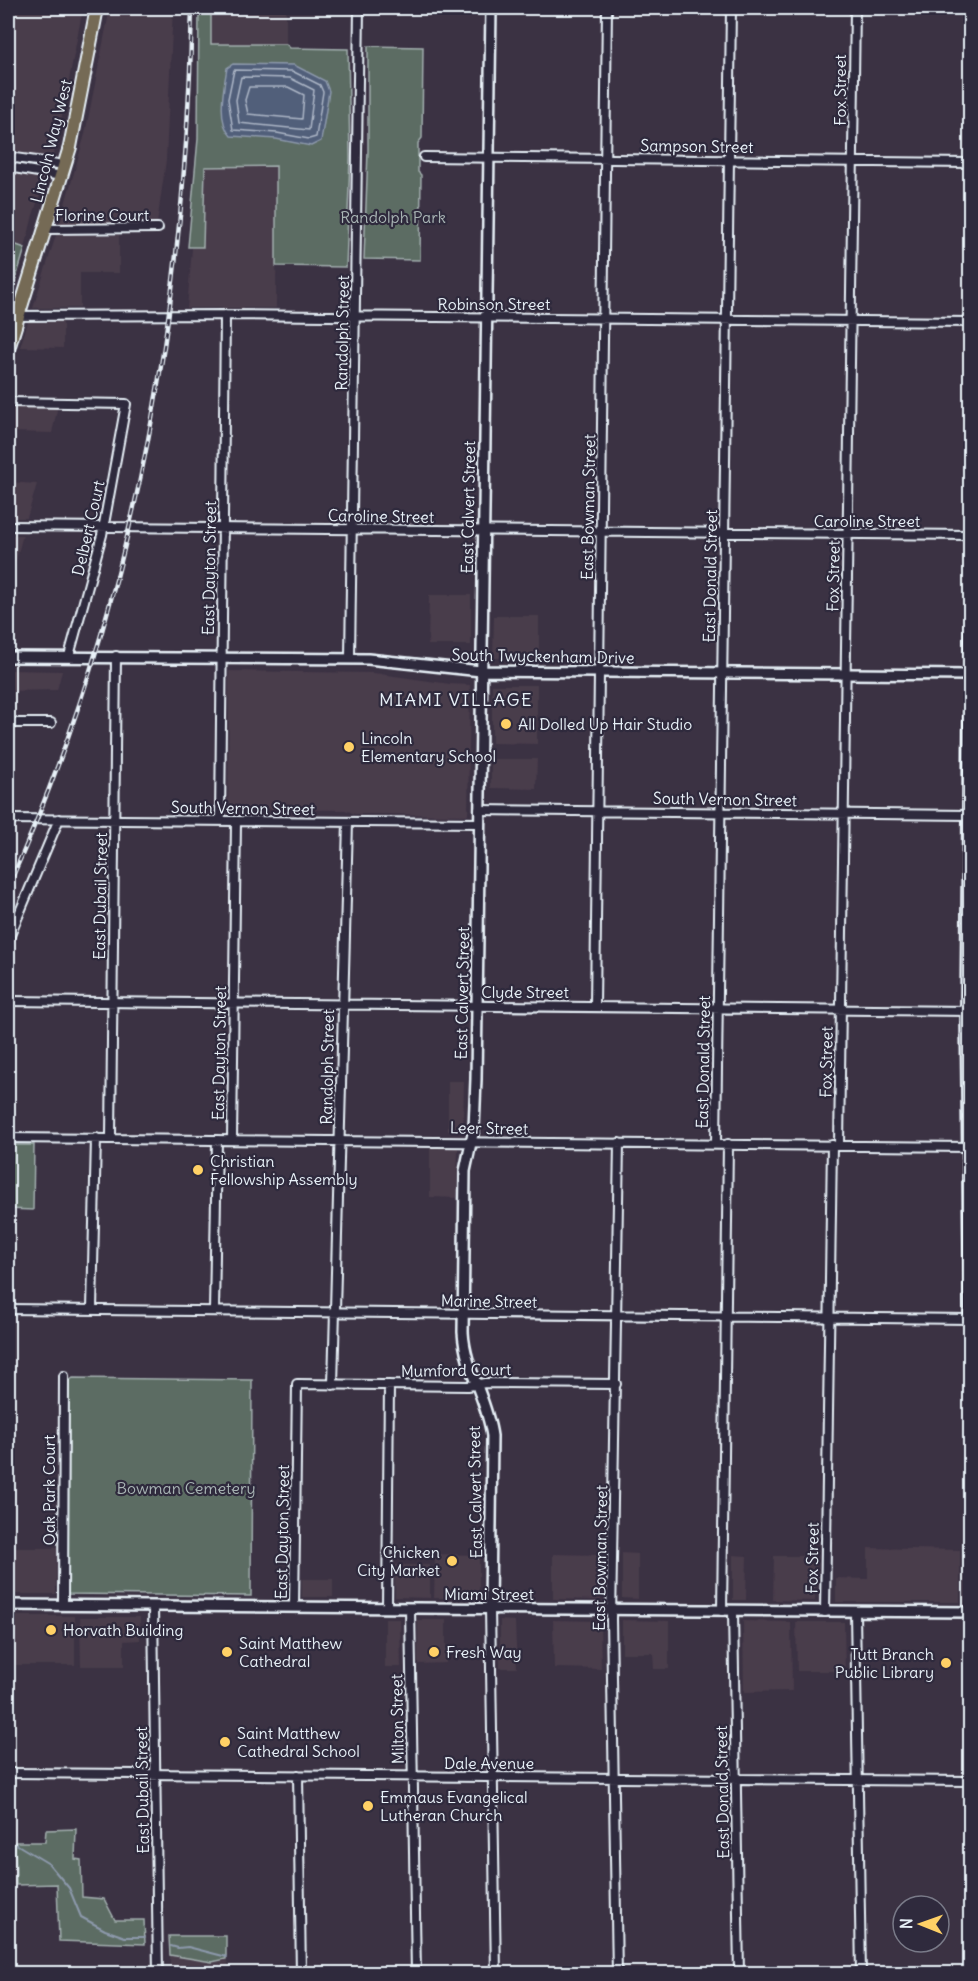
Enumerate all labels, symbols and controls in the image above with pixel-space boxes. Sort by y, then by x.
street label: Fox Street [830,54,850,126]
street label: Lincoln Way West [26,77,76,205]
street label: Sampson Street [640,135,754,157]
street label: Florine Court [55,205,150,225]
park label: Randolph Park [340,207,446,227]
street label: Randolph Street [331,275,353,391]
street label: Robinson Street [438,294,551,314]
street label: East Bowman Street [577,433,599,580]
street label: East Calvert Street [457,440,479,574]
street label: Delbert Court [67,478,109,578]
street label: East Dayton Street [198,500,220,635]
street label: Caroline Street [328,505,435,527]
street label: East Donald Street [699,509,721,643]
street label: Caroline Street [814,511,921,531]
street label: Fox Street [822,539,844,612]
street label: South Twyckenham Drive [451,644,635,668]
district label: MIAMI VILLAGE [379,688,533,711]
place label: All Dolled Up Hair Studio [518,714,692,734]
marker: All Dolled Up Hair Studio [499,717,513,731]
place label: Lincoln Elementary School [361,728,496,766]
marker: Lincoln Elementary School [342,740,356,754]
street label: South Vernon Street [653,788,798,810]
street label: South Vernon Street [171,797,316,819]
street label: East Dubail Street [89,832,111,960]
street label: East Calvert Street [451,926,473,1060]
street label: Clyde Street [481,982,569,1002]
street label: East Dayton Street [208,985,230,1120]
street label: East Donald Street [692,995,714,1129]
street label: Randolph Street [316,1009,338,1125]
street label: Fox Street [815,1025,837,1098]
street label: Leer Street [450,1117,529,1139]
place label: Christian Fellowship Assembly [210,1151,358,1189]
marker: Christian Fellowship Assembly [191,1163,205,1177]
street label: Marine Street [441,1290,538,1312]
street label: Mumford Court [401,1359,512,1381]
street label: East Calvert Street [464,1425,486,1559]
street label: Oak Park Court [39,1434,59,1545]
street label: East Dayton Street [271,1464,293,1599]
park label: Bowman Cemetery [116,1478,256,1498]
street label: East Bowman Street [589,1484,611,1631]
street label: Fox Street [801,1521,823,1594]
place label: Chicken City Market [357,1542,441,1580]
marker: Chicken City Market [445,1554,459,1568]
street label: Miami Street [444,1584,534,1604]
place label: Horvath Building [63,1620,183,1640]
marker: Horvath Building [44,1623,58,1637]
place label: Saint Matthew Cathedral [239,1633,343,1671]
place label: Fresh Way [446,1642,522,1662]
place label: Tutt Branch Public Library [835,1644,934,1682]
marker: Saint Matthew Cathedral [220,1645,234,1659]
marker: Fresh Way [427,1645,441,1659]
marker: Tutt Branch Public Library [939,1656,953,1670]
street label: Milton Street [386,1673,408,1764]
place label: Saint Matthew Cathedral School [237,1723,360,1761]
street label: East Donald Street [711,1725,733,1859]
street label: East Dubail Street [131,1726,153,1854]
marker: Saint Matthew Cathedral School [218,1735,232,1749]
street label: Dale Avenue [444,1753,534,1773]
place label: Emmaus Evangelical Lutheran Church [380,1787,528,1825]
marker: Emmaus Evangelical Lutheran Church [361,1799,375,1813]
north arrow [891,1894,951,1954]
text: N [896,1918,916,1929]

